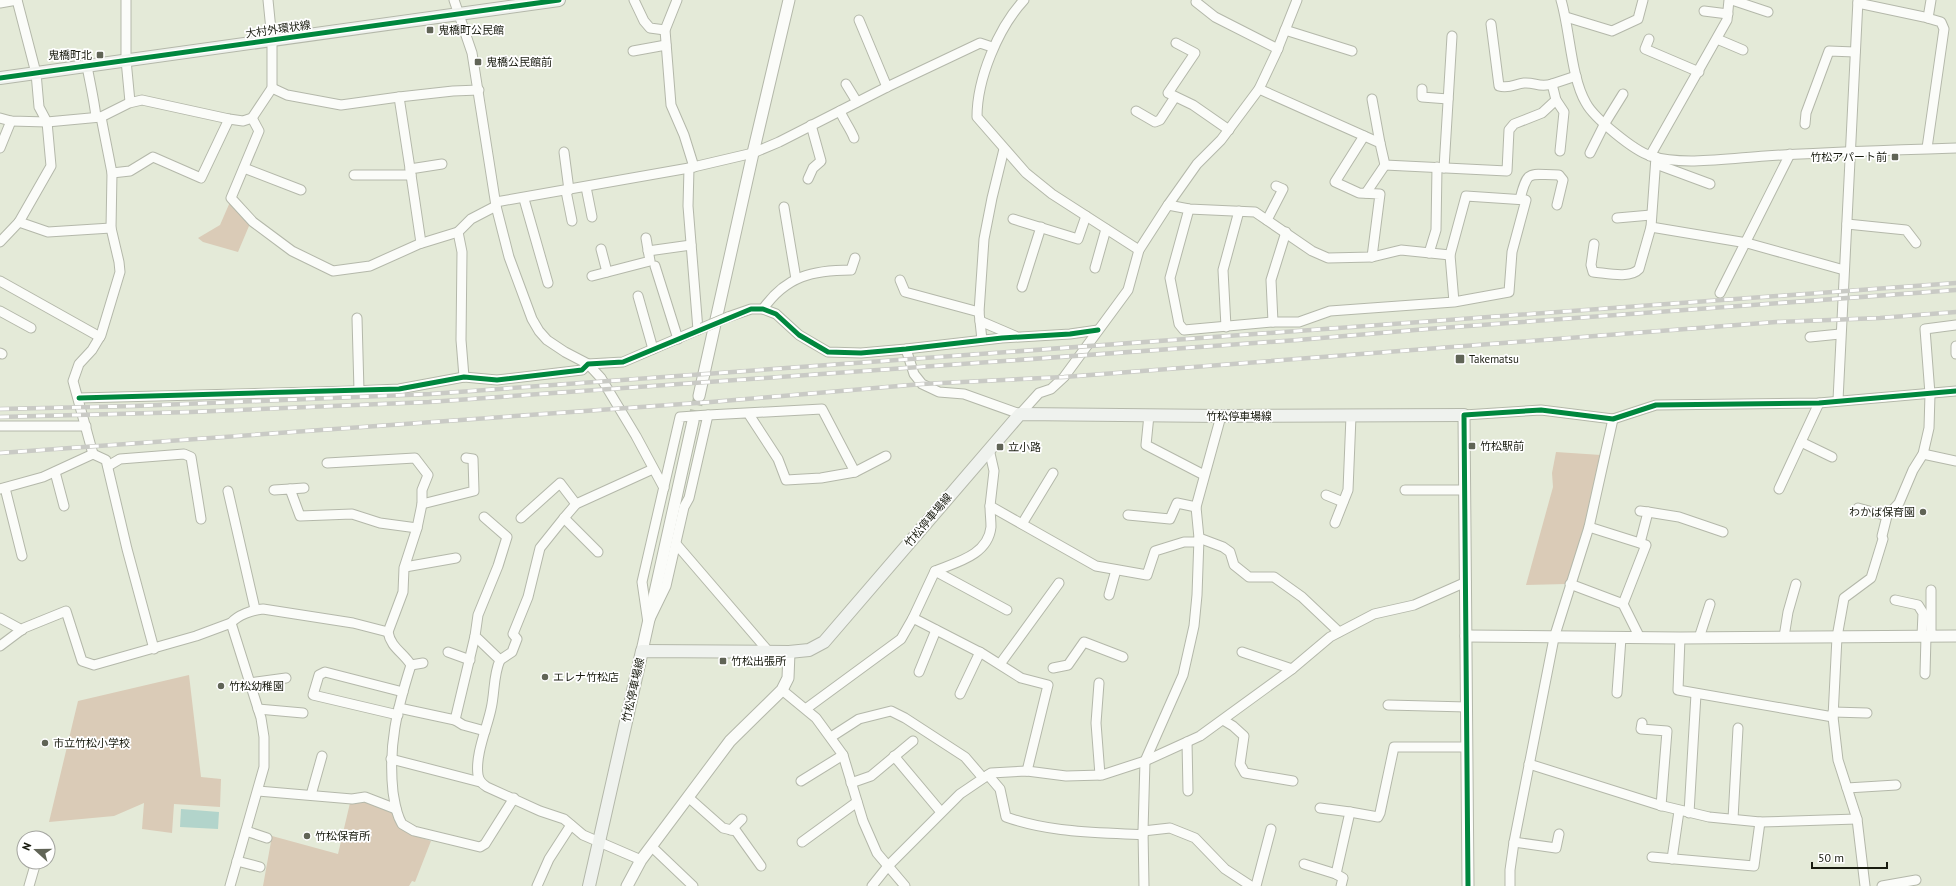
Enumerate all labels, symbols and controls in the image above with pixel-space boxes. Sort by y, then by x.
street label: 大村外環状線 [244,17,312,41]
place label: 鬼橋町公民館 [438,23,504,37]
marker: 鬼橋町公民館 [425,25,435,35]
place label: 鬼橋町北 [48,48,92,62]
marker: 鬼橋町北 [95,50,105,60]
place label: 鬼橋公民館前 [486,55,552,69]
marker: 鬼橋公民館前 [473,57,483,67]
place label: 竹松アパート前 [1810,150,1887,164]
marker: 竹松アパート前 [1890,152,1900,162]
place label: Takematsu [1469,352,1519,366]
marker: Takematsu [1454,353,1466,365]
street label: 竹松停車場線 [1206,409,1272,423]
place label: 竹松駅前 [1480,439,1524,453]
place label: 立小路 [1008,440,1041,454]
marker: 竹松駅前 [1467,441,1477,451]
marker: 立小路 [995,442,1005,452]
street label: 竹松停車場線 [901,490,955,550]
place label: わかば保育園 [1849,505,1915,519]
marker: わかば保育園 [1918,507,1928,517]
place label: 竹松出張所 [731,654,787,668]
street label: 竹松停車場線 [619,656,647,724]
marker: 竹松出張所 [718,656,728,666]
place label: エレナ竹松店 [553,670,619,684]
marker: エレナ竹松店 [540,672,550,682]
place label: 竹松幼稚園 [229,679,284,693]
marker: 竹松幼稚園 [216,681,226,691]
place label: 市立竹松小学校 [53,736,130,750]
marker: 市立竹松小学校 [40,738,50,748]
place label: 竹松保育所 [315,829,371,843]
north arrow [16,830,56,870]
marker: 竹松保育所 [302,831,312,841]
text: N [19,841,34,852]
scale bar [1812,844,1887,870]
text: 50 m [1818,850,1844,865]

